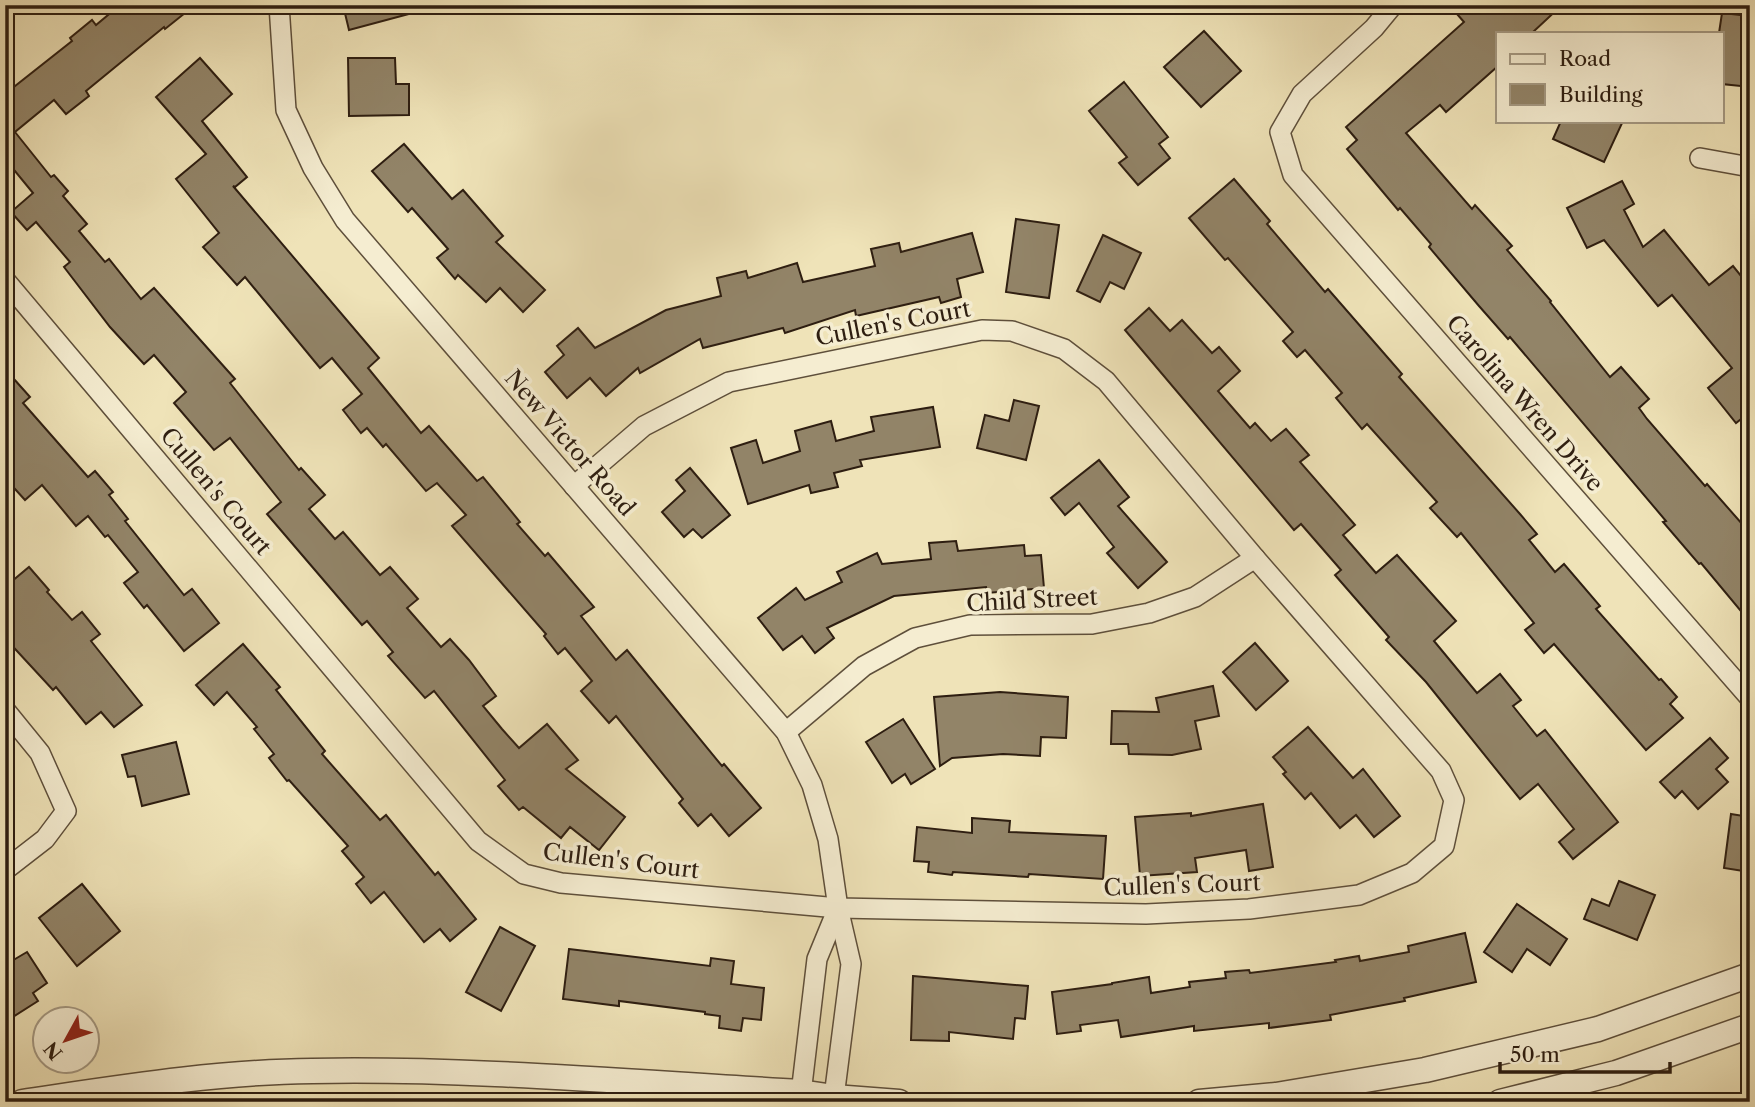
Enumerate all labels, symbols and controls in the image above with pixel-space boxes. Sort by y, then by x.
legend [1496,32,1724,122]
text: Road [1559,46,1611,71]
text: Building [1559,82,1644,107]
street label: Cullen's Court [813,294,973,352]
street label: Carolina Wren Drive [1441,309,1609,497]
street label: New Victor Road [499,364,641,522]
street label: Cullen's Court [155,422,277,560]
street label: Child Street [966,583,1098,617]
street label: Cullen's Court [541,838,701,884]
street label: Cullen's Court [1103,868,1261,902]
north arrow [32,1006,102,1076]
scale bar [1500,1030,1669,1074]
text: N [39,1037,67,1064]
text: 50 m [1510,1042,1560,1067]

